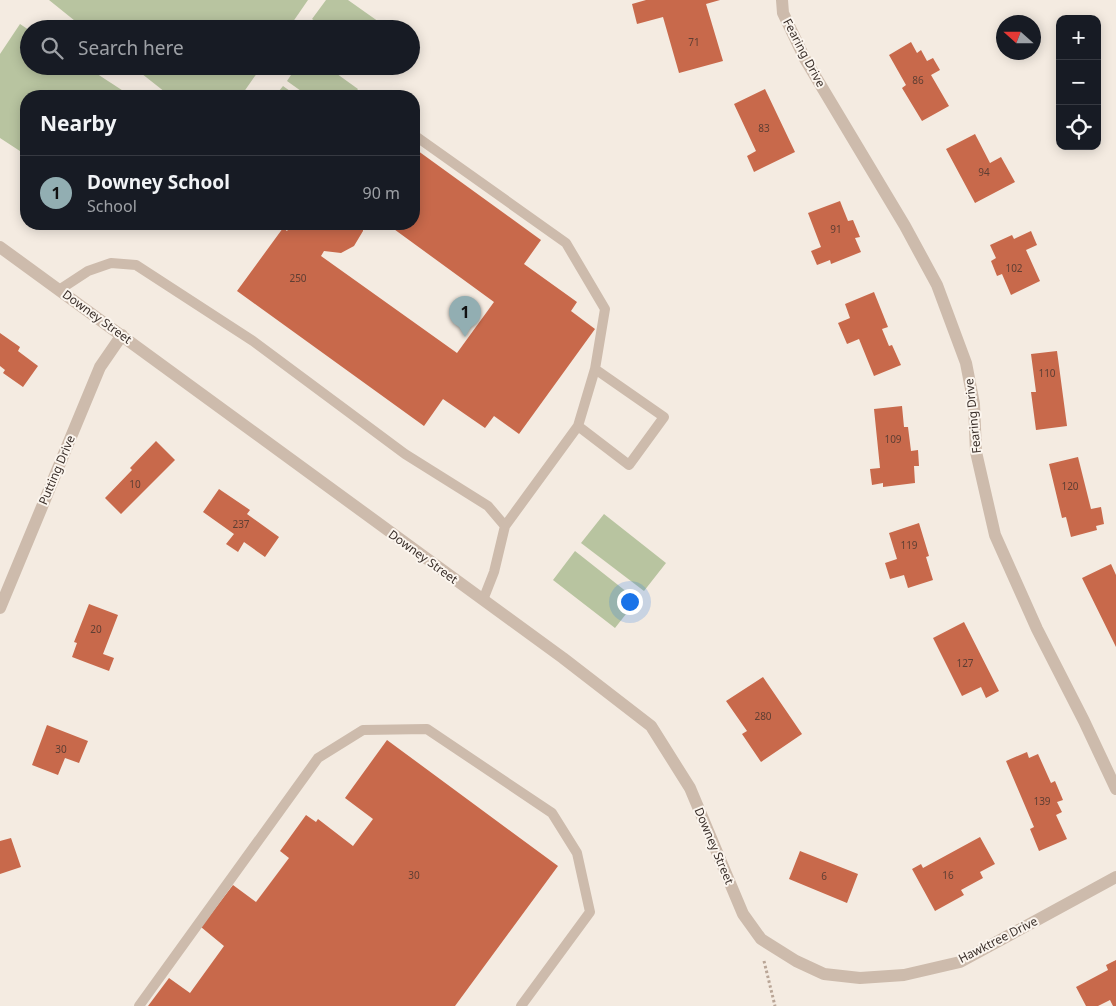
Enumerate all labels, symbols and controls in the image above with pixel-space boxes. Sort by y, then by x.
street label: Fearing Drive [779,15,830,90]
north arrow [996,15,1041,60]
map controls [1056,15,1101,150]
button: + [1056,15,1101,60]
search box [20,20,420,75]
icon: search [38,34,66,62]
text: Search here [78,35,184,61]
house number: 71 [688,35,700,49]
button: − [1056,60,1101,105]
house number: 86 [912,73,924,87]
button: locate [1056,105,1101,150]
text: Nearby [40,109,116,137]
house number: 83 [758,121,770,135]
house number: 94 [978,165,990,179]
text: Downey School [87,169,230,195]
text: 1 [51,182,61,204]
text: 90 m [363,182,400,204]
text: School [87,195,137,217]
house number: 91 [830,222,842,236]
house number: 102 [1005,261,1023,275]
house number: 250 [289,271,307,285]
street label: Downey Street [59,286,136,348]
pin: 1 [449,296,481,337]
house number: 110 [1038,366,1056,380]
street label: Fearing Drive [960,377,985,454]
street label: Putting Drive [34,432,79,507]
house number: 109 [884,432,902,446]
house number: 10 [129,477,141,491]
house number: 120 [1061,479,1079,493]
house number: 237 [232,517,250,531]
street label: Downey Street [385,526,462,588]
house number: 119 [900,538,918,552]
your location [617,589,643,615]
house number: 20 [90,622,102,636]
house number: 127 [956,656,974,670]
house number: 280 [754,709,772,723]
house number: 30 [55,742,67,756]
house number: 139 [1033,794,1051,808]
street label: Downey Street [691,805,739,887]
house number: 30 [408,868,420,882]
house number: 16 [942,868,954,882]
house number: 6 [821,869,827,883]
street label: Hawktree Drive [955,912,1041,967]

